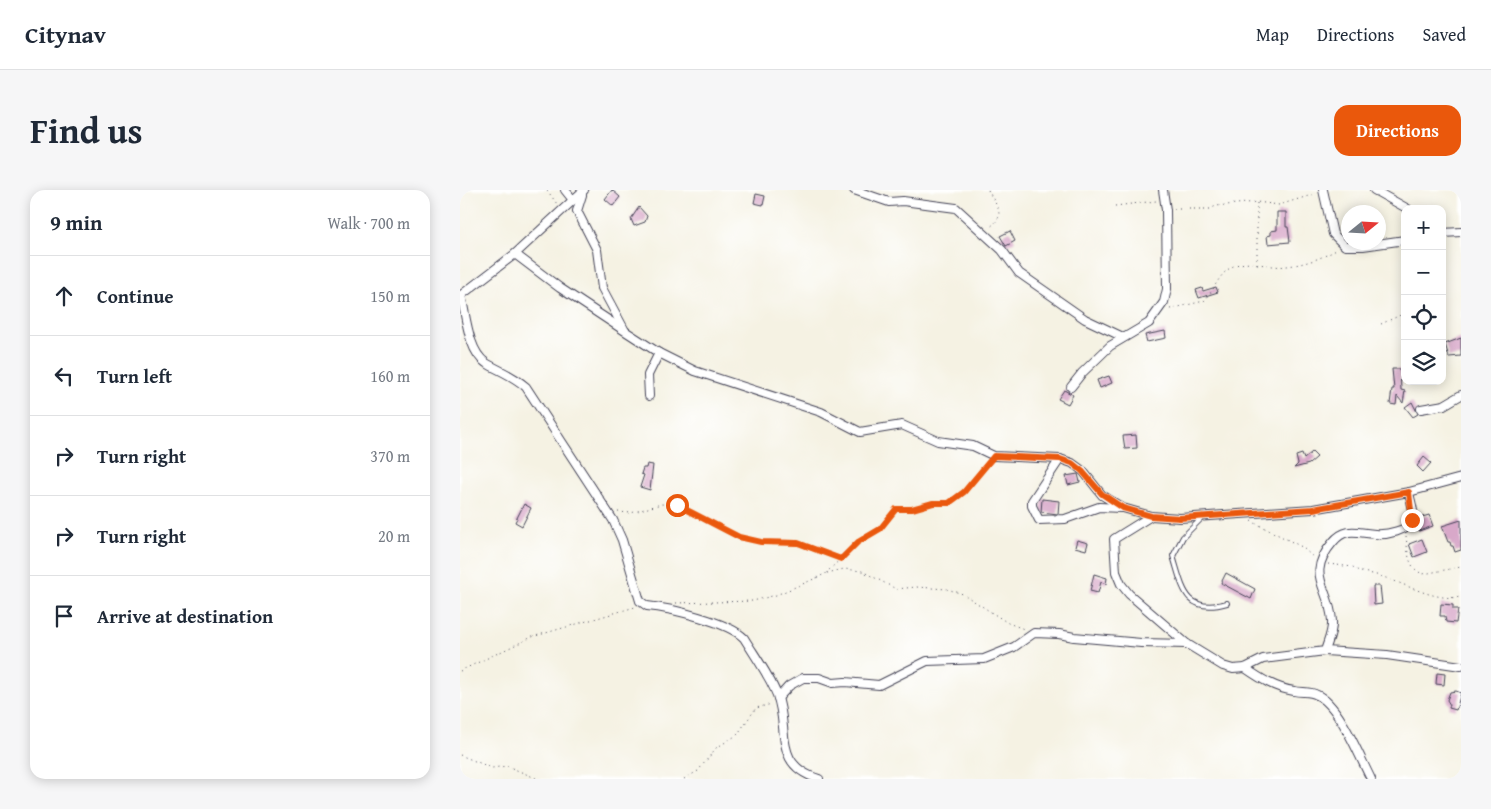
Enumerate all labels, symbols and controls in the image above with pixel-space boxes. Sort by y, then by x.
text: Citynav [25,17,106,52]
text: Map [1256,21,1289,48]
text: Directions [1317,21,1394,48]
text: Saved [1422,21,1466,48]
text: Find us [30,105,143,156]
button: Directions [1334,105,1461,156]
north arrow [1341,205,1386,250]
map controls [1401,205,1446,385]
button: + [1401,205,1446,250]
text: 9 min [50,207,102,238]
text: Walk · 700 m [327,211,410,235]
button: − [1401,250,1446,295]
icon: ahead [50,282,78,310]
text: Continue [97,282,174,310]
text: 150 m [370,284,410,308]
button: locate [1401,295,1446,340]
button: layers [1401,340,1446,385]
icon: left [50,362,78,390]
text: Turn left [97,362,172,390]
text: 160 m [370,364,410,388]
icon: right [50,442,78,470]
text: Turn right [97,442,186,470]
text: 370 m [370,444,410,468]
route start [666,494,689,517]
route end [1401,509,1424,532]
icon: right [50,522,78,550]
text: Turn right [97,522,186,550]
text: 20 m [378,524,410,548]
icon: arrive [50,602,78,630]
text: Arrive at destination [97,602,273,630]

